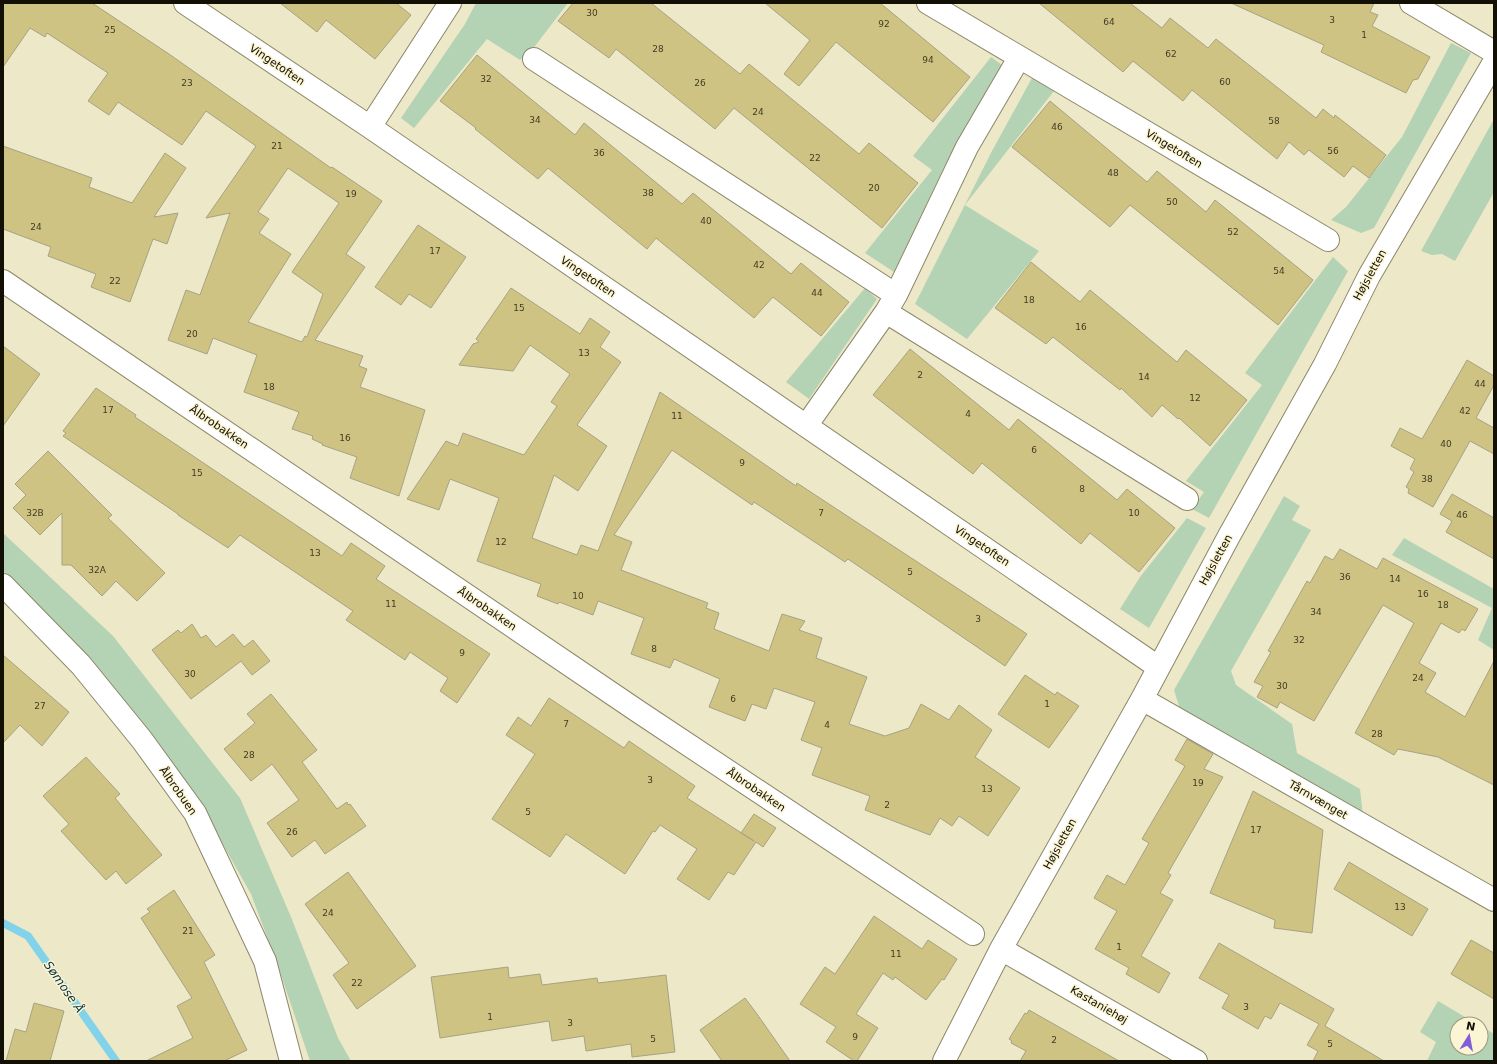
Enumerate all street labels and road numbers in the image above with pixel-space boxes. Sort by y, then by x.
street label: Vingetoften [247,42,307,88]
street label: Vingetoften [1143,127,1205,171]
street label: Højsletten [1351,247,1389,303]
street label: Vingetoften [558,254,618,300]
street label: Ålbrobakken [187,402,251,452]
street label: Vingetoften [952,523,1012,569]
street label: Højsletten [1197,532,1235,588]
street label: Ålbrobakken [455,584,519,634]
street label: Ålbrobuen [157,764,199,818]
street label: Ålbrobakken [724,765,788,815]
street label: Tårnvænget [1285,777,1350,822]
street label: Højsletten [1041,816,1079,872]
street label: Kastaniehøj [1068,983,1130,1027]

